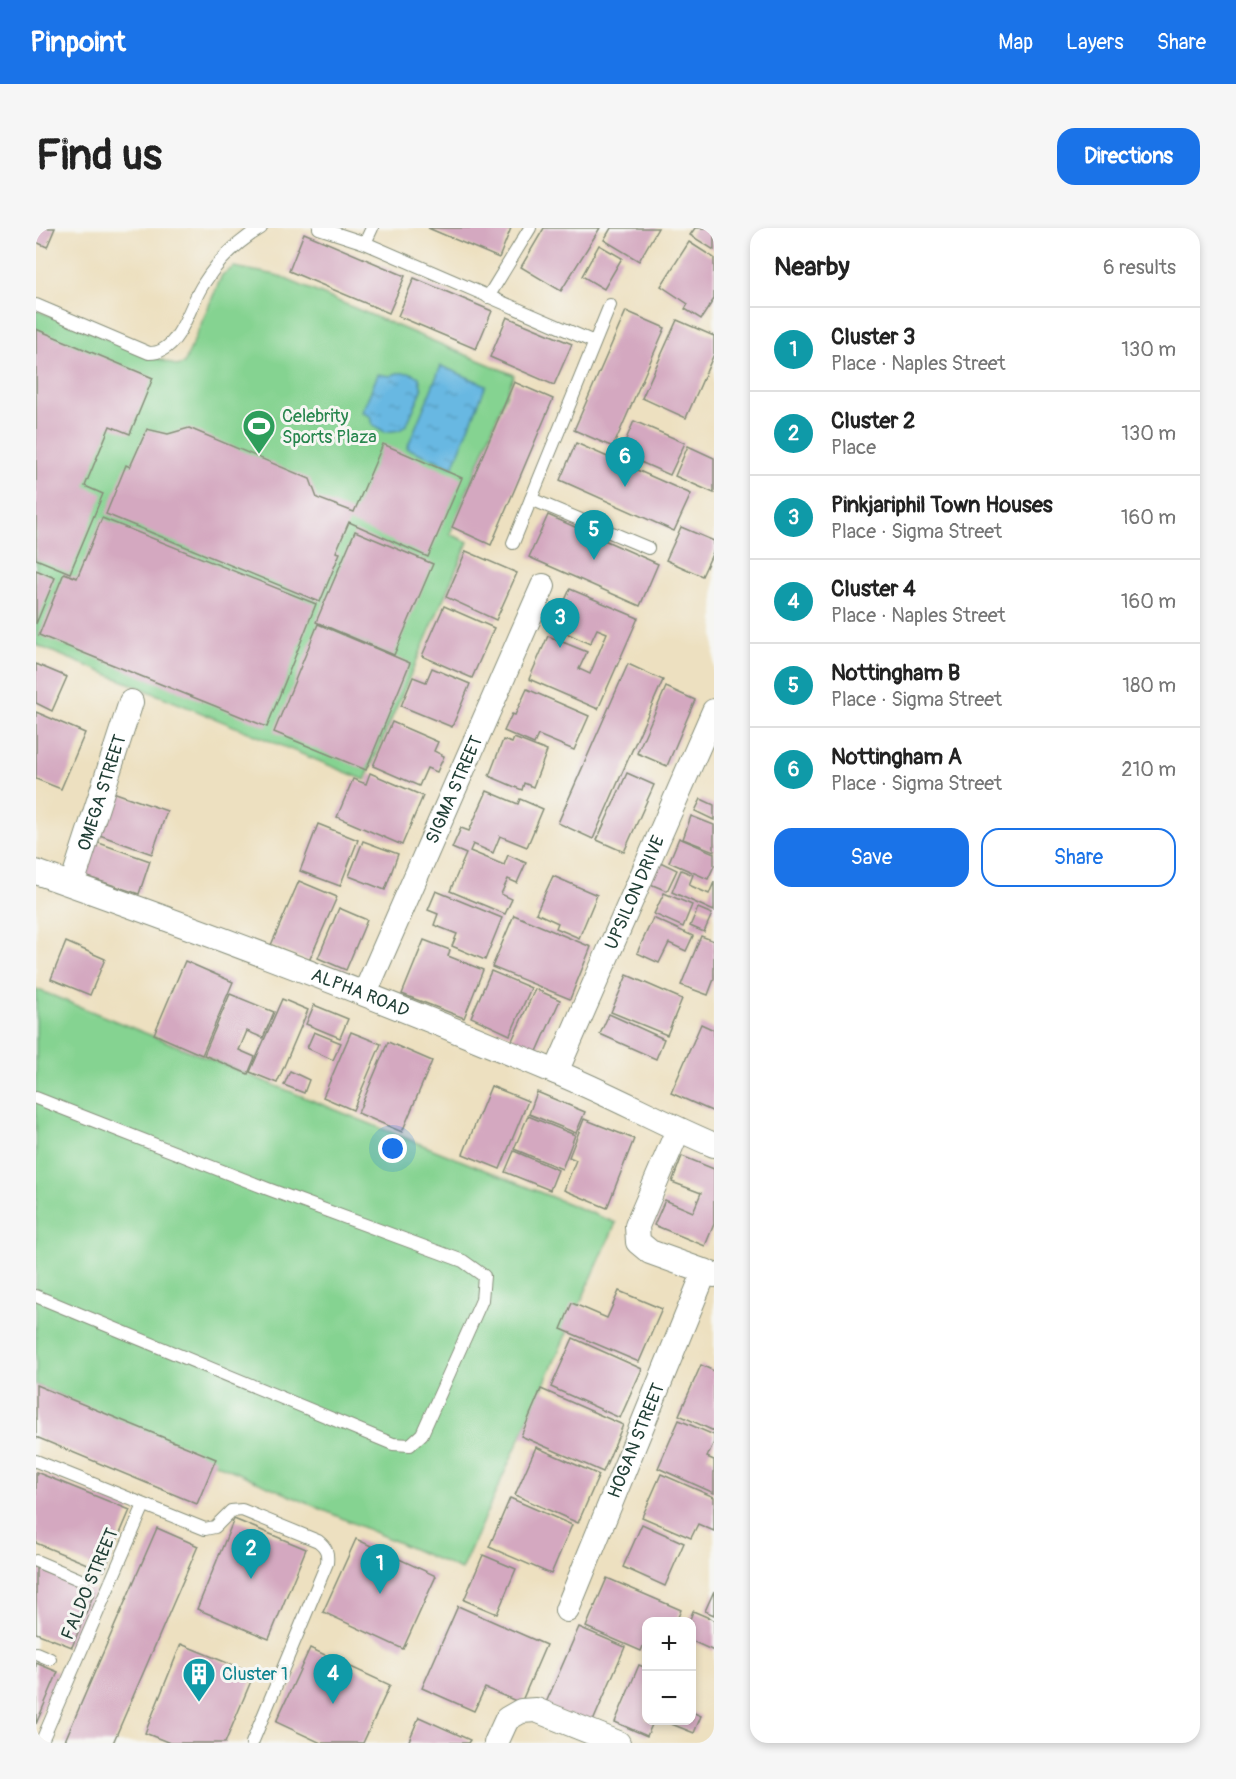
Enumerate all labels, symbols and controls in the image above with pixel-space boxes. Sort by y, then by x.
text: Pinpoint [30,25,126,60]
text: Map [998,29,1033,56]
text: Layers [1066,29,1124,56]
text: Share [1157,29,1206,56]
button: Directions [1057,128,1200,185]
text: Find us [36,130,162,182]
text: Nearby [774,251,850,283]
text: 6 results [1103,255,1176,280]
text: Cluster 3 [831,323,915,351]
text: 1 [790,337,797,362]
text: 130 m [1121,337,1176,362]
text: Place · Naples Street [831,351,1006,376]
place label: Celebrity Sports Plaza [282,405,377,449]
text: Cluster 2 [831,407,915,435]
sports icon: Celebrity Sports Plaza [241,408,277,455]
text: 2 [788,421,799,446]
text: 130 m [1121,421,1176,446]
text: Place [831,435,876,460]
pin: 6 [606,438,644,487]
text: Pinkjariphil Town Houses [831,491,1053,519]
text: 3 [788,505,799,530]
text: 160 m [1121,505,1176,530]
pin: 5 [574,510,614,560]
text: Place · Sigma Street [831,519,1002,544]
text: Cluster 4 [831,575,916,603]
text: 4 [788,589,799,614]
text: 160 m [1121,589,1176,614]
pin: 3 [540,598,580,648]
text: Place · Naples Street [831,603,1006,628]
text: Nottingham B [831,659,960,687]
text: 5 [788,673,799,698]
text: 180 m [1122,673,1176,698]
text: Place · Sigma Street [831,687,1002,712]
street label: OMEGA STREET [72,732,131,854]
street label: SIGMA STREET [420,732,488,847]
text: Nottingham A [831,743,962,771]
text: 6 [788,757,799,782]
text: 210 m [1121,757,1176,782]
text: Place · Sigma Street [831,771,1002,796]
button: Save [774,828,969,887]
button: Share [981,828,1176,887]
street label: UPSILON DRIVE [600,832,670,953]
street label: ALPHA ROAD [308,963,413,1022]
your location [378,1134,407,1163]
street label: HOGAN STREET [602,1380,670,1501]
street label: FALDO STREET [56,1525,124,1643]
pin: 2 [232,1530,270,1579]
pin: 1 [360,1544,400,1594]
map controls [642,1617,696,1725]
button: + [642,1617,696,1671]
pin: 4 [314,1654,352,1704]
building icon: Cluster 1 [181,1656,217,1703]
place label: Cluster 1 [222,1663,288,1686]
button: − [642,1671,696,1725]

